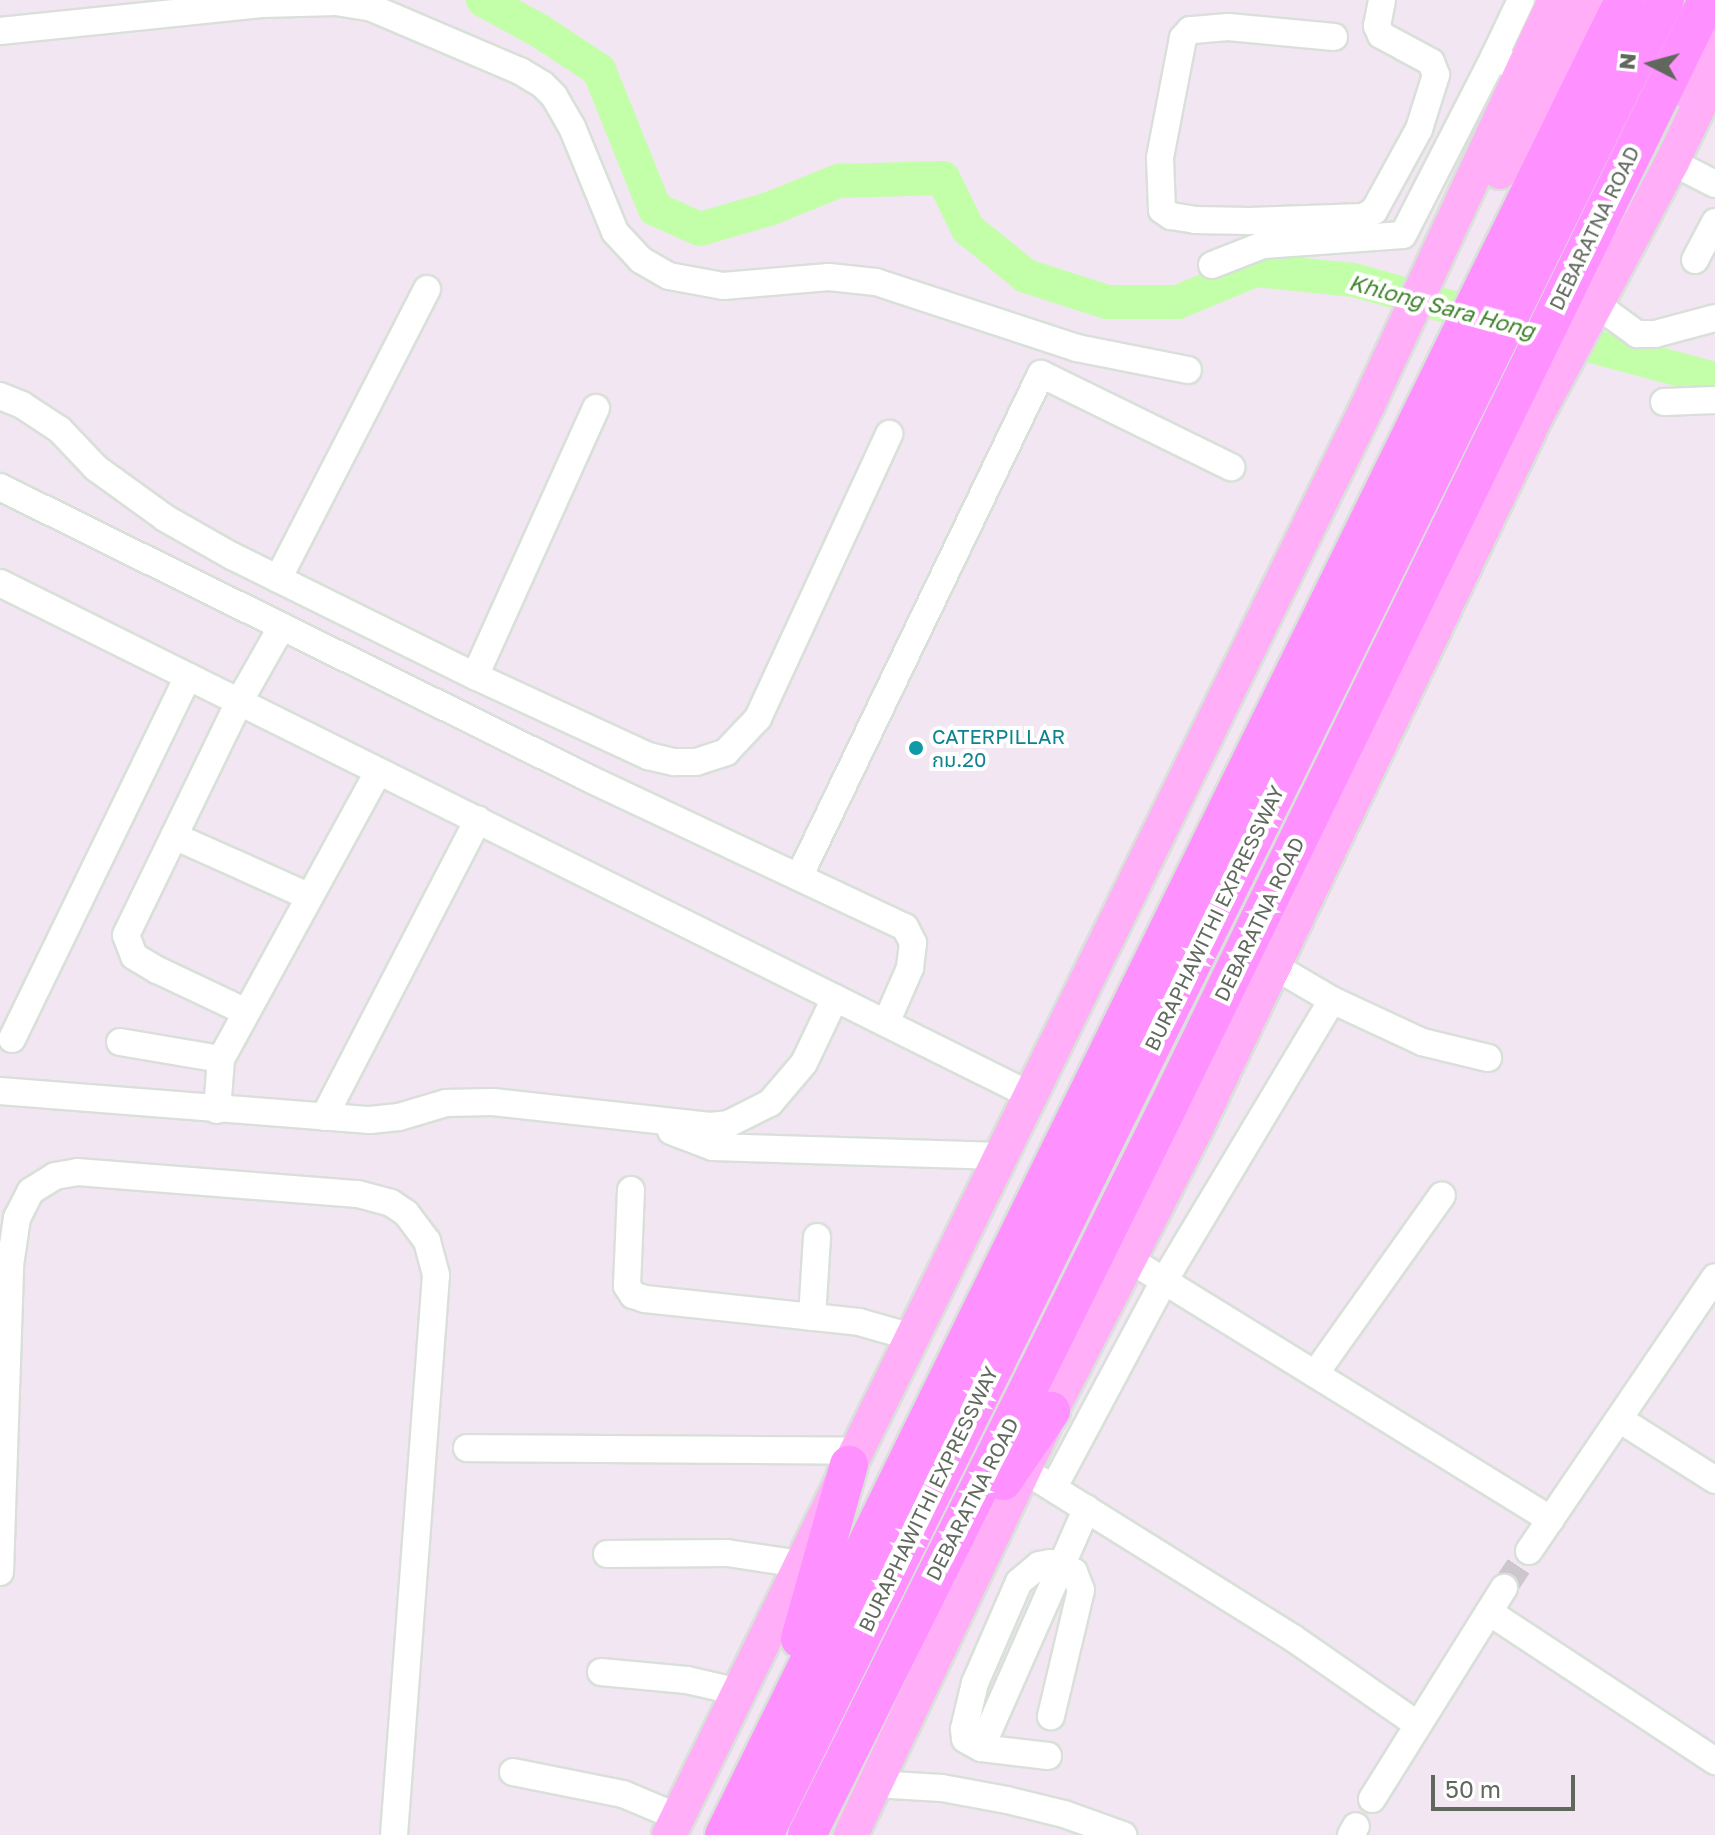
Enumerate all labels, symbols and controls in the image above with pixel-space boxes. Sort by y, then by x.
north arrow [1611,24,1691,104]
text: N [1612,52,1641,71]
street label: DEBARATNA ROAD [1544,142,1644,314]
water label: Khlong Sara Hong [1346,269,1538,343]
place label: CATERPILLAR กม.20 [932,724,1065,771]
marker: CATERPILLAR กม.20 [907,739,925,757]
street label: BURAPHAWITHI EXPRESSWAY [1139,782,1289,1054]
street label: DEBARATNA ROAD [1209,833,1309,1005]
street label: BURAPHAWITHI EXPRESSWAY [853,1363,1003,1635]
street label: DEBARATNA ROAD [921,1414,1023,1584]
scale bar [1435,1759,1579,1809]
text: 50 m [1445,1774,1501,1803]

